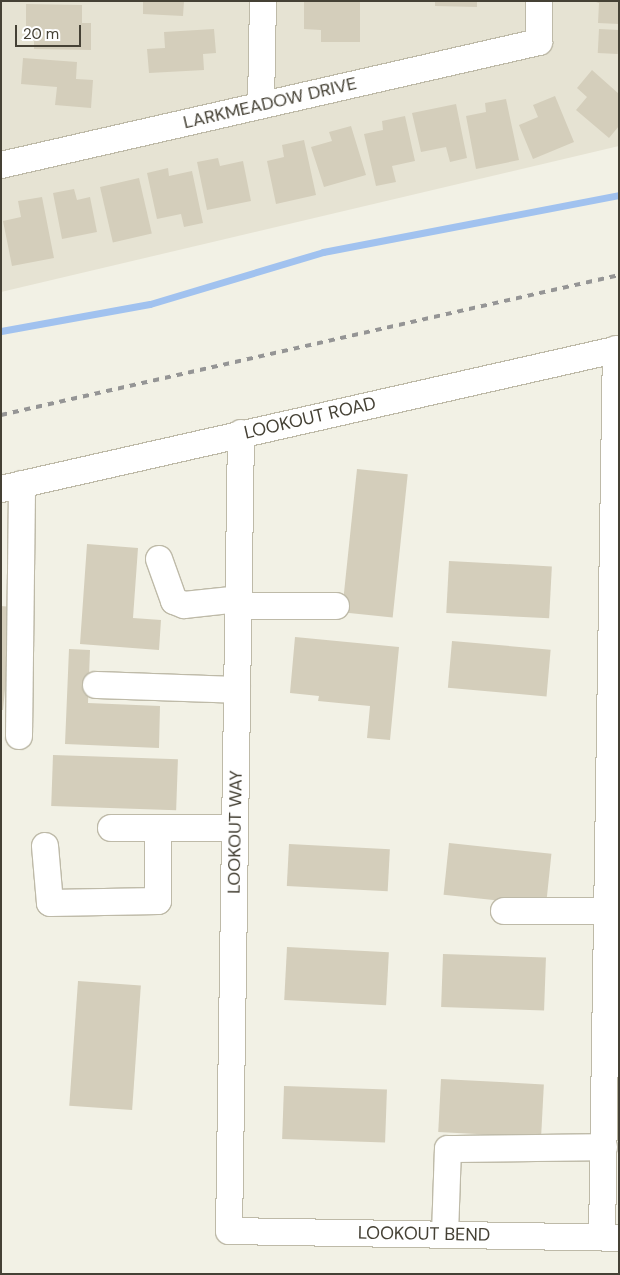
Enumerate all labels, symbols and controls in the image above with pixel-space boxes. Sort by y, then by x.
scale bar [18,15,84,47]
text: 20 m [23,24,59,44]
street label: LARKMEADOW DRIVE [181,73,359,133]
street label: LOOKOUT ROAD [242,392,378,444]
street label: LOOKOUT WAY [223,770,247,894]
street label: LOOKOUT BEND [358,1222,490,1246]

